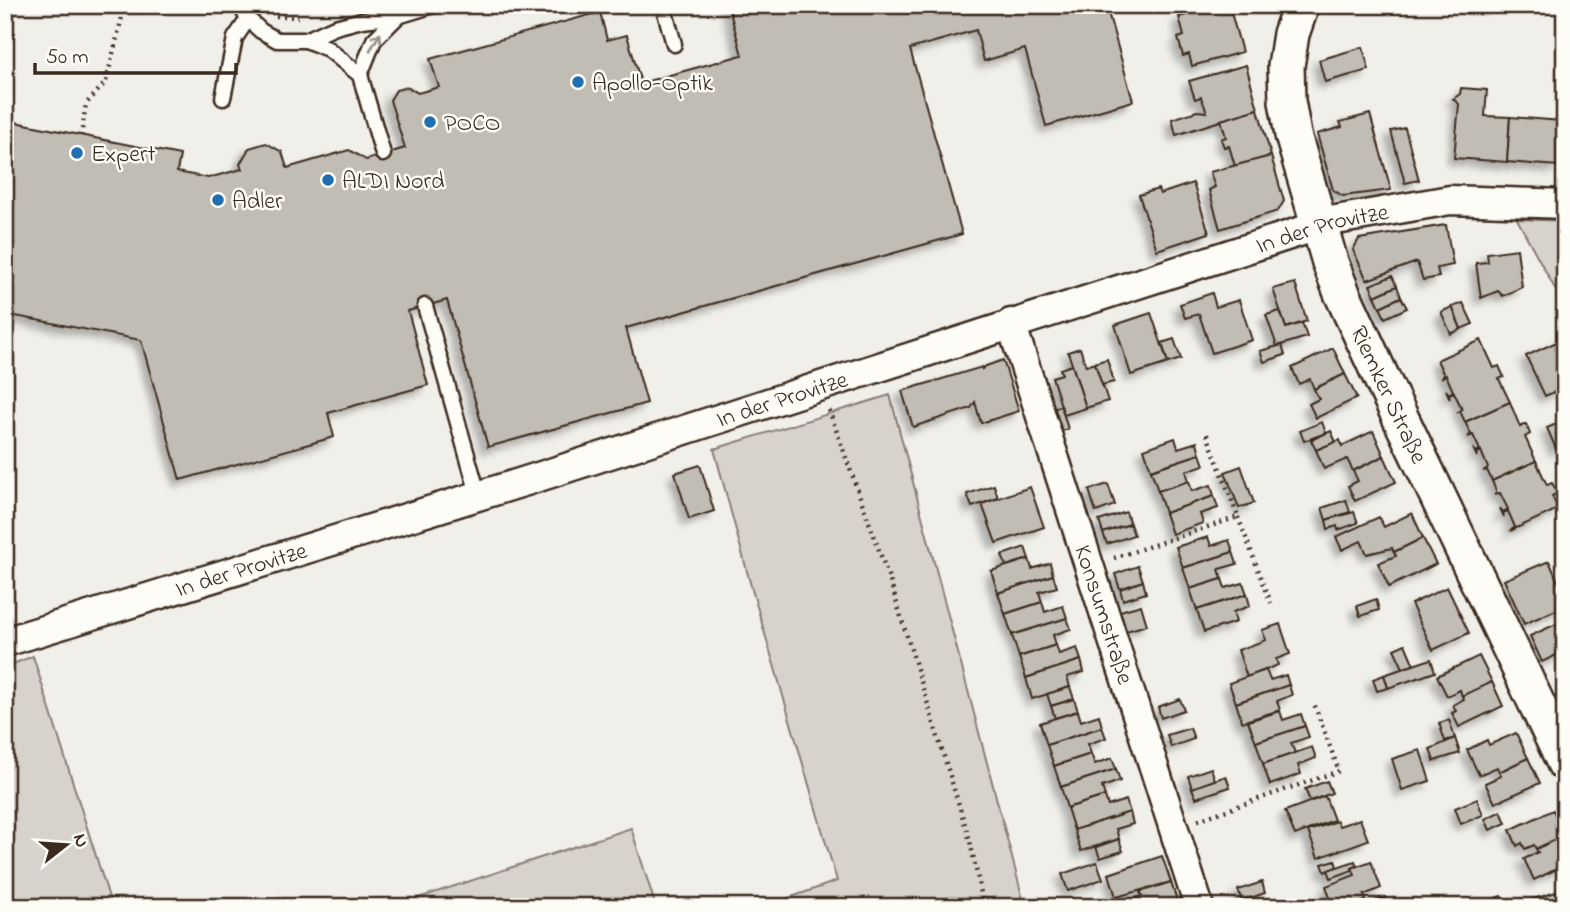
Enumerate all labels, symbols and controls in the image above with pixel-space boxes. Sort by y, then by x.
scale bar [35,32,236,76]
one-way arrow [368,33,382,53]
text: 50 m [46,43,89,73]
place label: Apollo-Optik [592,67,713,102]
marker: Apollo-Optik [570,74,586,90]
place label: POCO [444,107,500,142]
marker: POCO [422,114,438,130]
place label: Expert [91,138,156,173]
marker: Expert [69,145,85,161]
place label: ALDI Nord [342,165,445,200]
marker: ALDI Nord [320,172,336,188]
place label: Adler [232,185,283,220]
marker: Adler [210,192,226,208]
street label: In der Provitze [1252,196,1392,265]
street label: Riemker Straße [1340,321,1435,470]
street label: In der Provitze [712,363,853,439]
street label: In der Provitze [172,535,312,608]
street label: Konsumstraße [1064,541,1141,689]
north arrow [32,810,102,880]
text: N [65,831,95,851]

